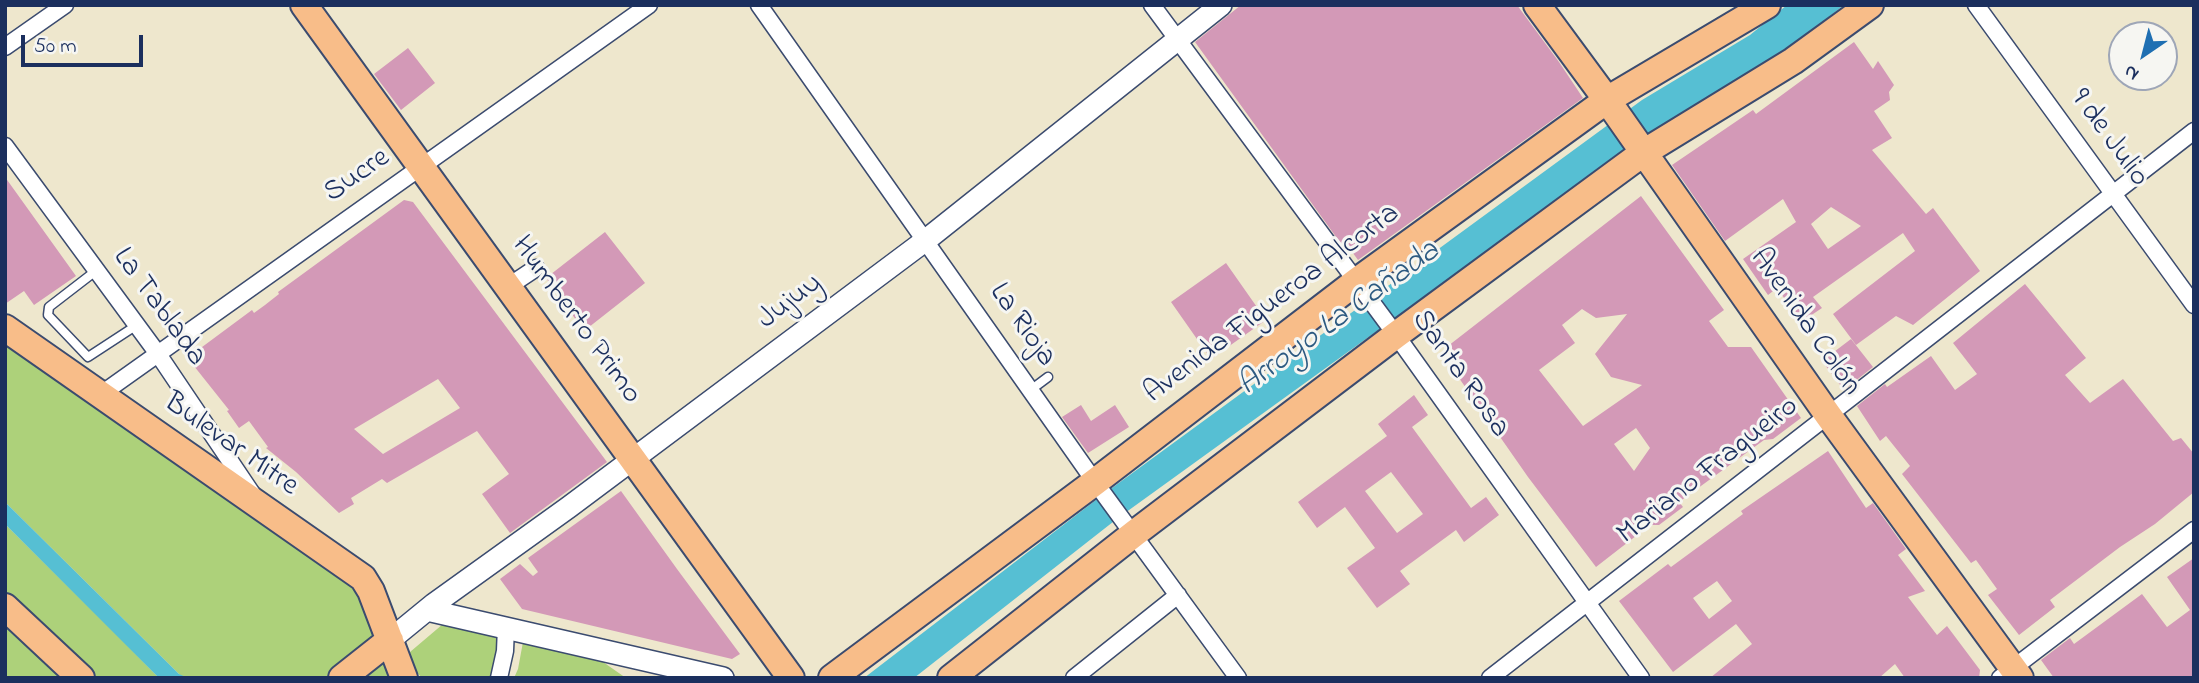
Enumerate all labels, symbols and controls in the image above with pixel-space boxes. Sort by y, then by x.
scale bar [24,21,147,65]
north arrow [2108,21,2178,91]
text: 50 m [34,32,77,62]
text: N [2119,57,2145,87]
street label: 9 de Julio [2060,83,2156,195]
street label: Sucre [318,141,398,213]
street label: Avenida Figueroa Alcorta [1138,197,1408,413]
street label: Humberto Primo [502,230,648,412]
water label: Arroyo La Cañada [1232,234,1448,406]
street label: La Tablada [103,242,213,374]
street label: Avenida Colón [1740,242,1868,404]
street label: Jujuy [752,267,830,339]
street label: La Rioja [979,277,1063,375]
street label: Santa Rosa [1402,304,1516,446]
street label: Bulevar Mitre [155,386,305,506]
street label: Mariano Fragueiro [1611,390,1807,554]

